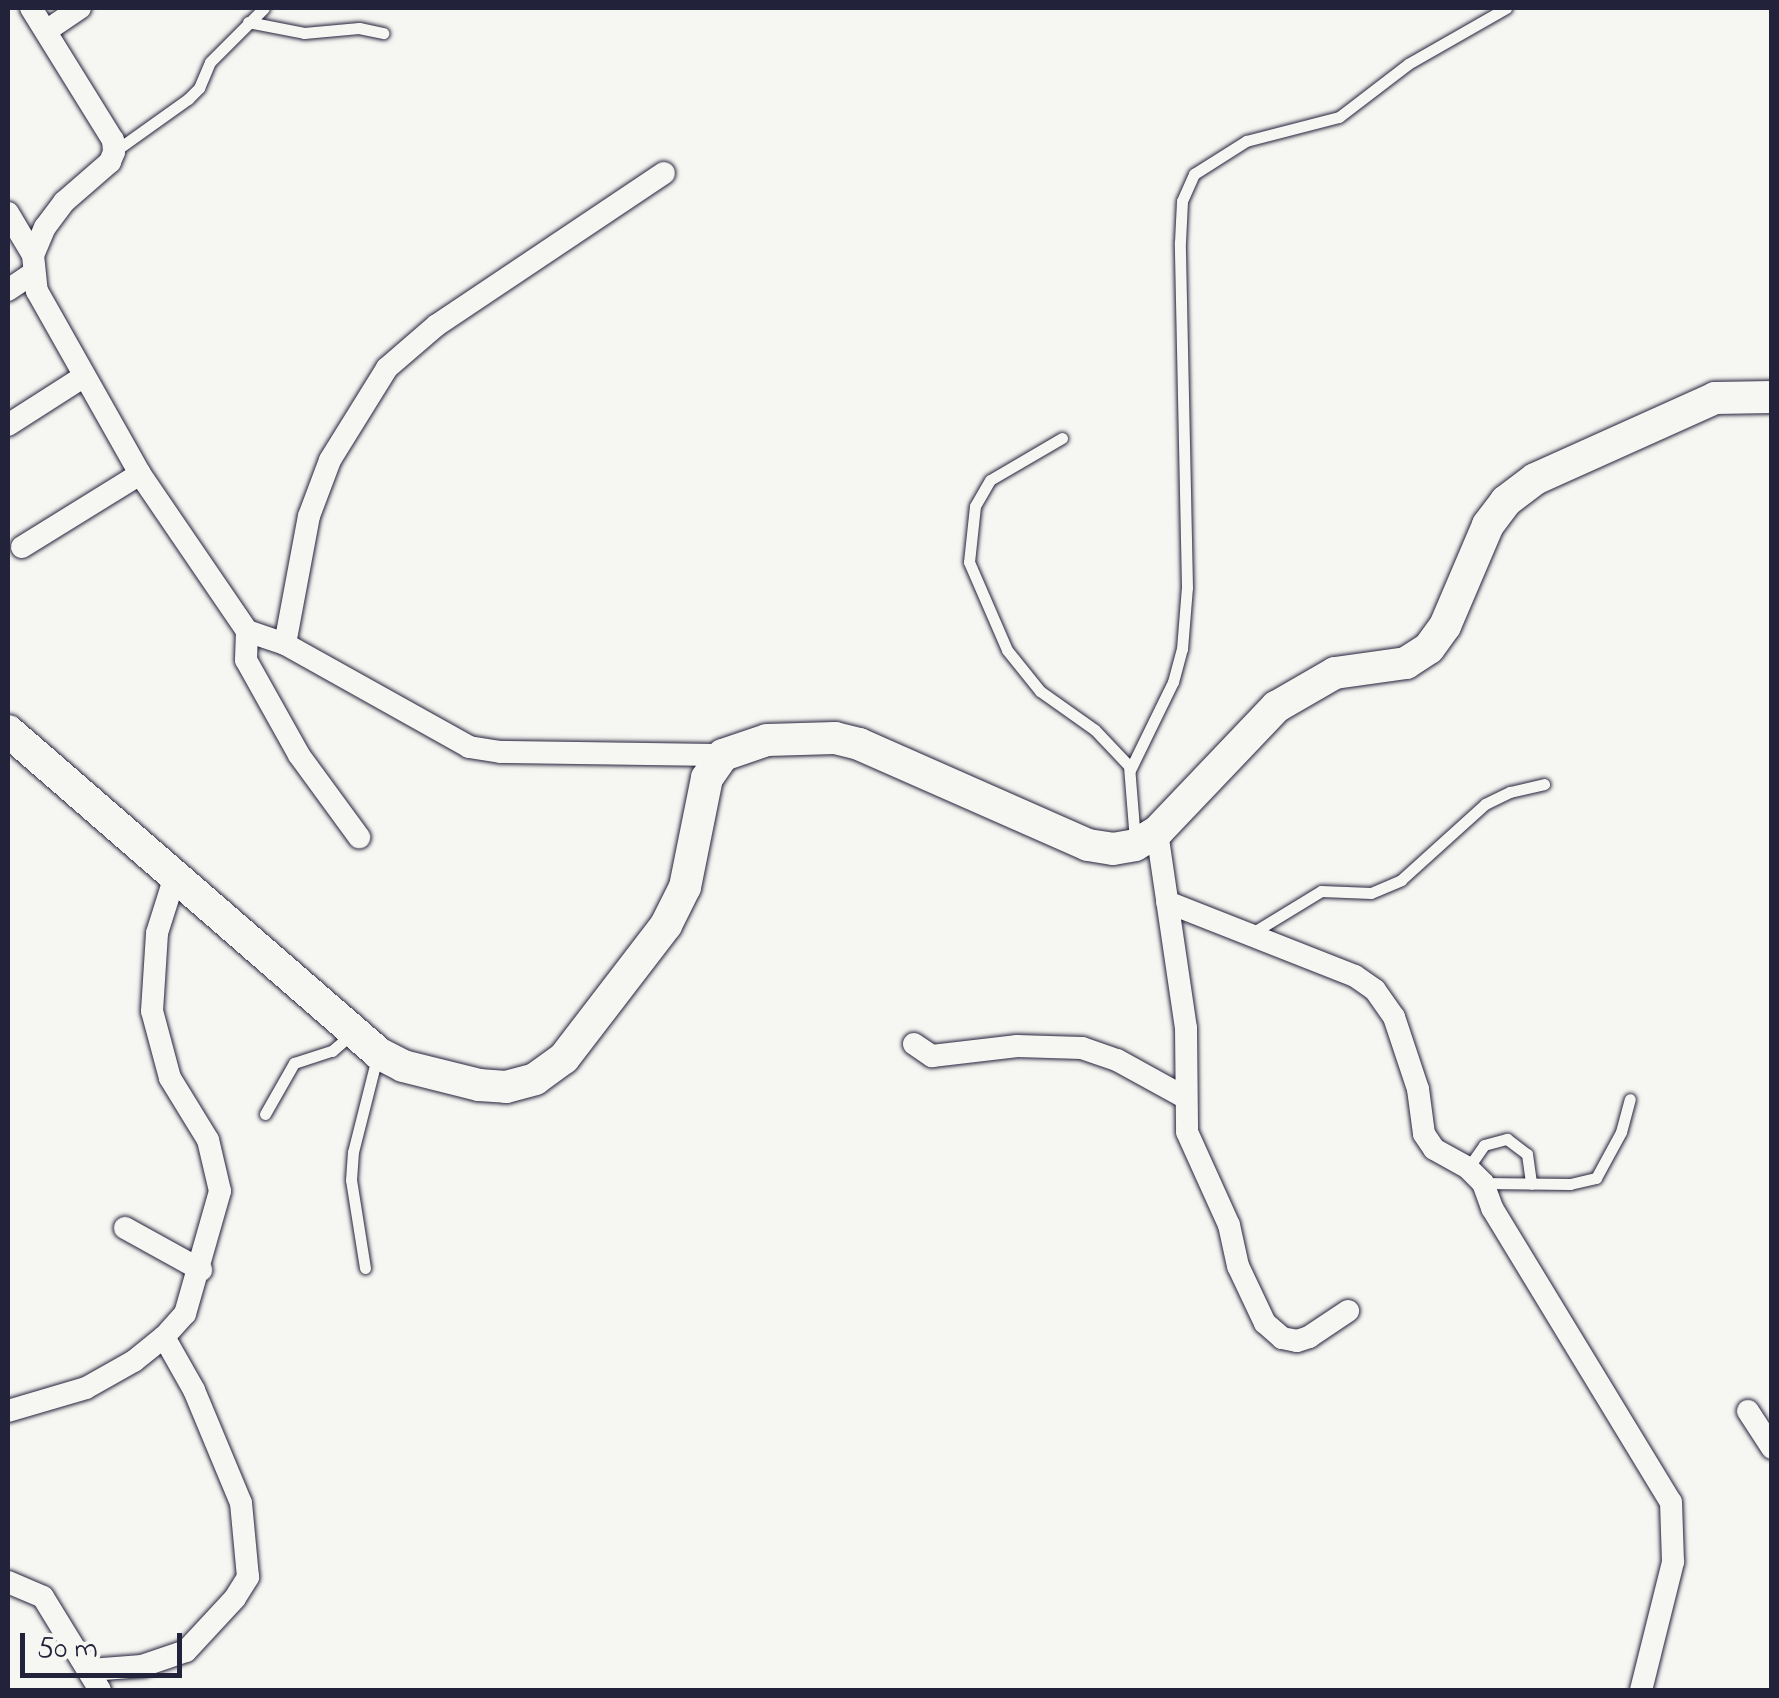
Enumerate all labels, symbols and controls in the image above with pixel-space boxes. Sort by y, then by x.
scale bar [25,1613,188,1675]
text: 50 m [37,1628,98,1672]

